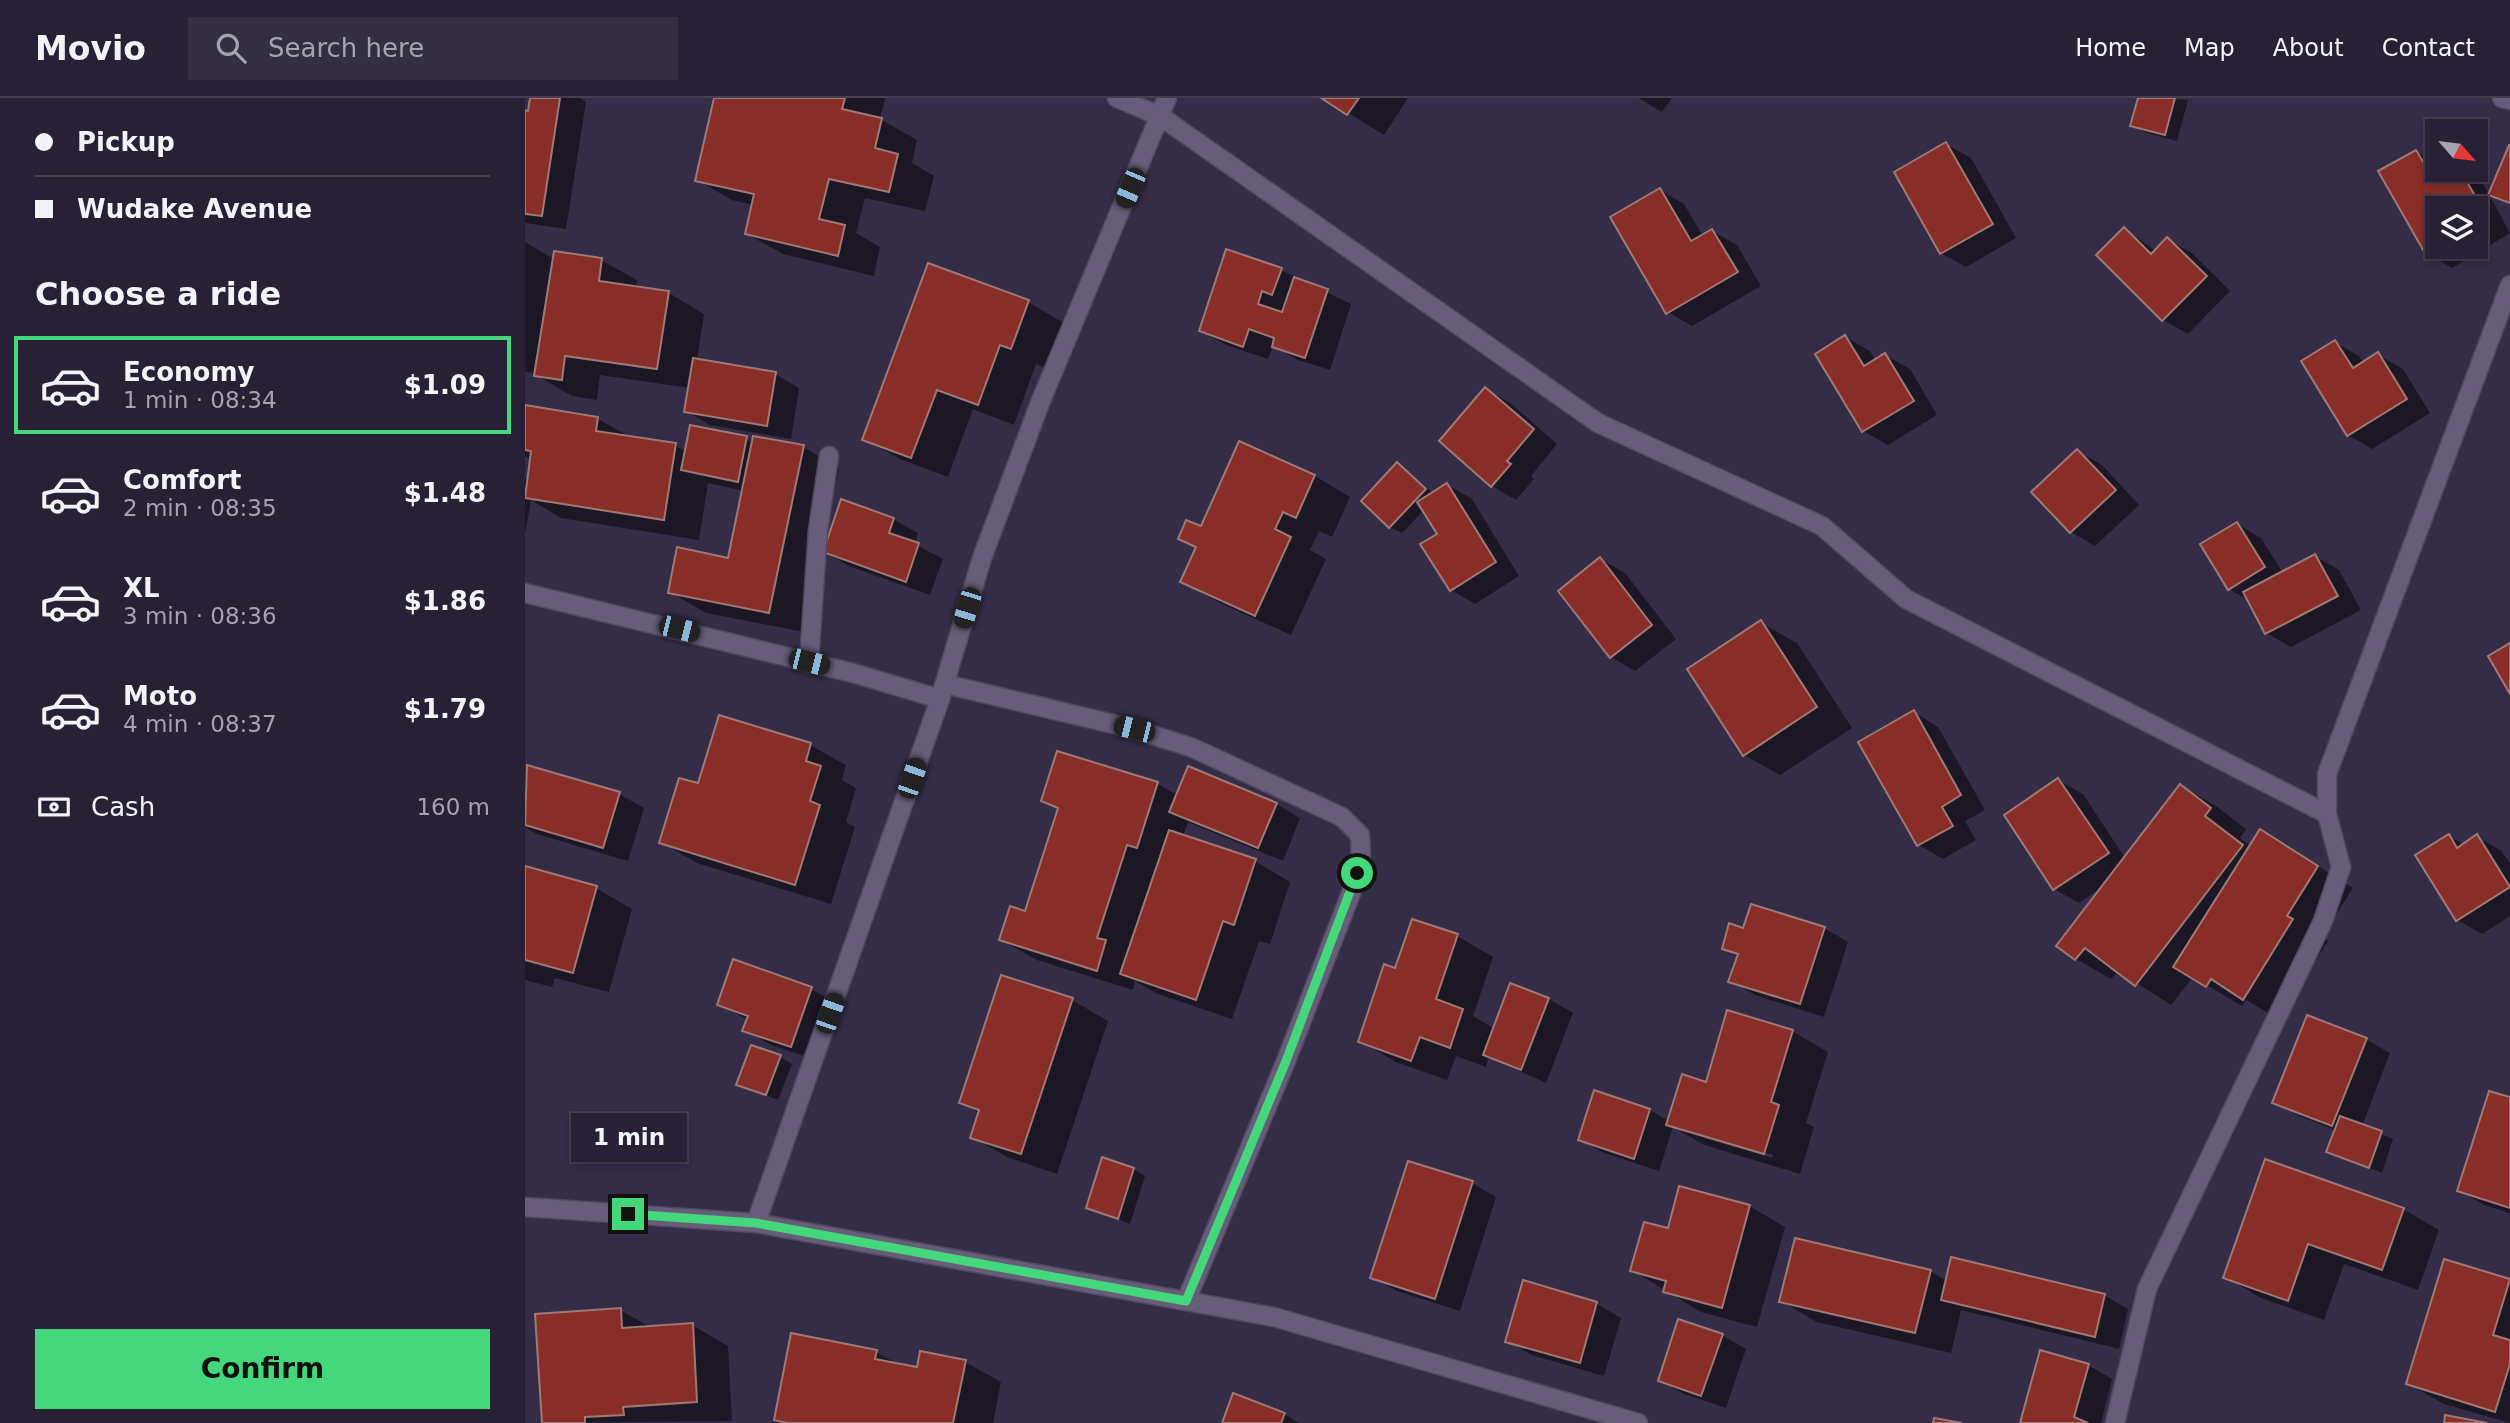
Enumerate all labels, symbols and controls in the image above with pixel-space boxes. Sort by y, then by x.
search box [188,17,678,80]
text: Movio [35,29,146,68]
icon: search [212,29,250,67]
text: Search here [268,33,424,63]
text: Home [2075,34,2146,62]
text: Map [2184,34,2235,62]
text: About [2273,34,2344,62]
text: Contact [2382,34,2475,62]
north arrow [2425,119,2489,182]
map controls [2425,119,2488,259]
text: Pickup [77,127,175,157]
car [1113,165,1148,211]
text: Wudake Avenue [77,194,312,224]
button: layers [2425,196,2488,259]
text: Choose a ride [35,275,281,313]
icon: car [39,354,102,417]
text: Economy [123,357,254,387]
text: $1.09 [404,370,486,400]
text: 1 min · 08:34 [123,387,277,413]
icon: car [39,462,102,525]
text: Comfort [123,465,241,495]
text: $1.48 [404,478,486,508]
text: 2 min · 08:35 [123,495,277,521]
icon: car [39,570,102,633]
text: XL [123,573,160,603]
car [951,585,984,631]
text: $1.86 [404,586,486,616]
text: 3 min · 08:36 [123,603,277,629]
car [657,614,702,644]
car [787,647,832,677]
icon: car [39,678,102,741]
text: Moto [123,681,197,711]
text: $1.79 [404,694,486,724]
text: 4 min · 08:37 [123,711,277,737]
car [1112,714,1157,744]
car [896,755,929,801]
icon: cash [35,788,73,826]
text: Cash [91,792,155,822]
text: 160 m [416,794,490,820]
route start [1341,857,1373,889]
car [814,990,847,1036]
callout: 1 min [570,1112,686,1162]
text: 1 min [593,1124,665,1150]
route end [612,1198,644,1230]
button: Confirm [35,1329,490,1409]

